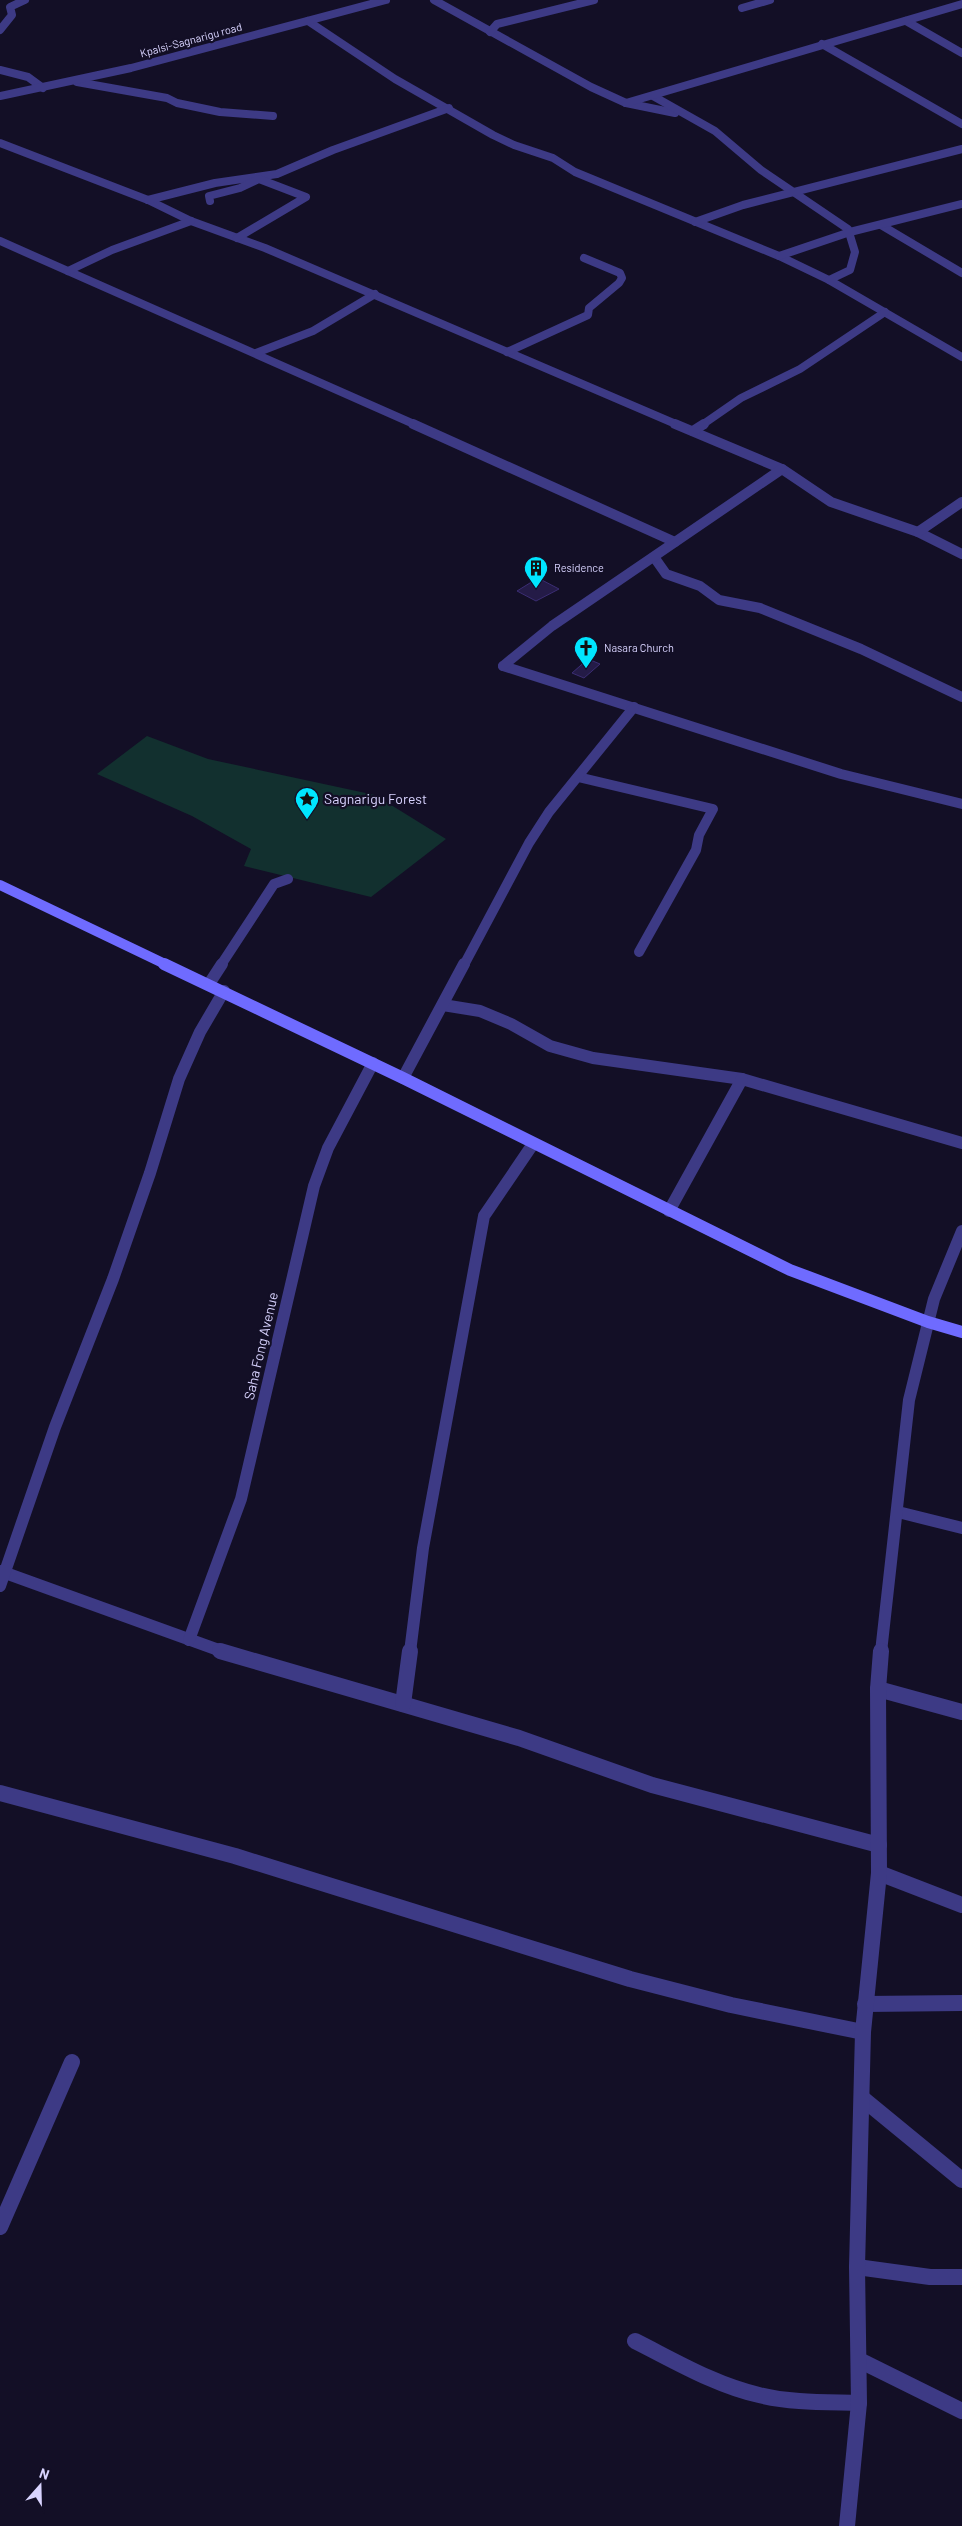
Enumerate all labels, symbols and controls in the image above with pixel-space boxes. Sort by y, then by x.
street label: Kpalsi-Sagnarigu road [138,20,243,59]
building icon: Residence [523,555,549,589]
place label: Residence [554,561,604,574]
church icon: Nasara Church [573,635,599,669]
place label: Nasara Church [604,641,674,654]
place icon: Sagnarigu Forest [294,786,320,820]
place label: Sagnarigu Forest [324,790,427,807]
street label: Saha Fong Avenue [240,1290,281,1401]
north arrow [15,2461,65,2511]
text: N [37,2464,52,2483]

